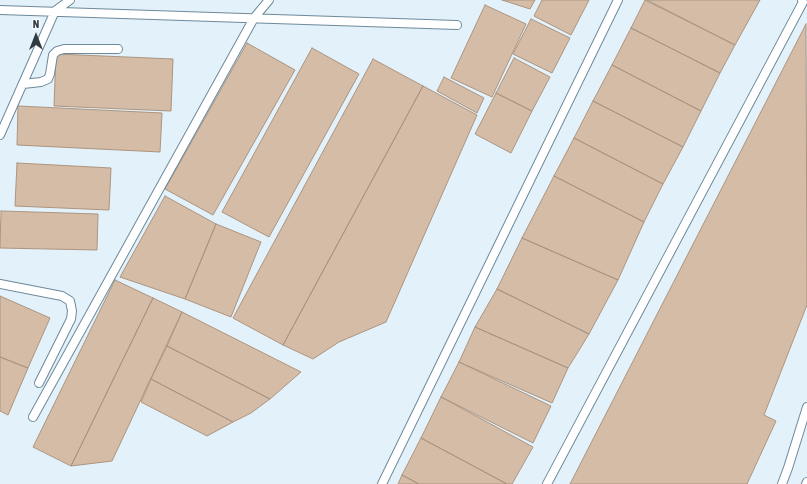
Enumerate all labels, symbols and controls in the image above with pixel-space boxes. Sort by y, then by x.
north arrow [16,16,56,56]
text: N [33,18,39,30]

